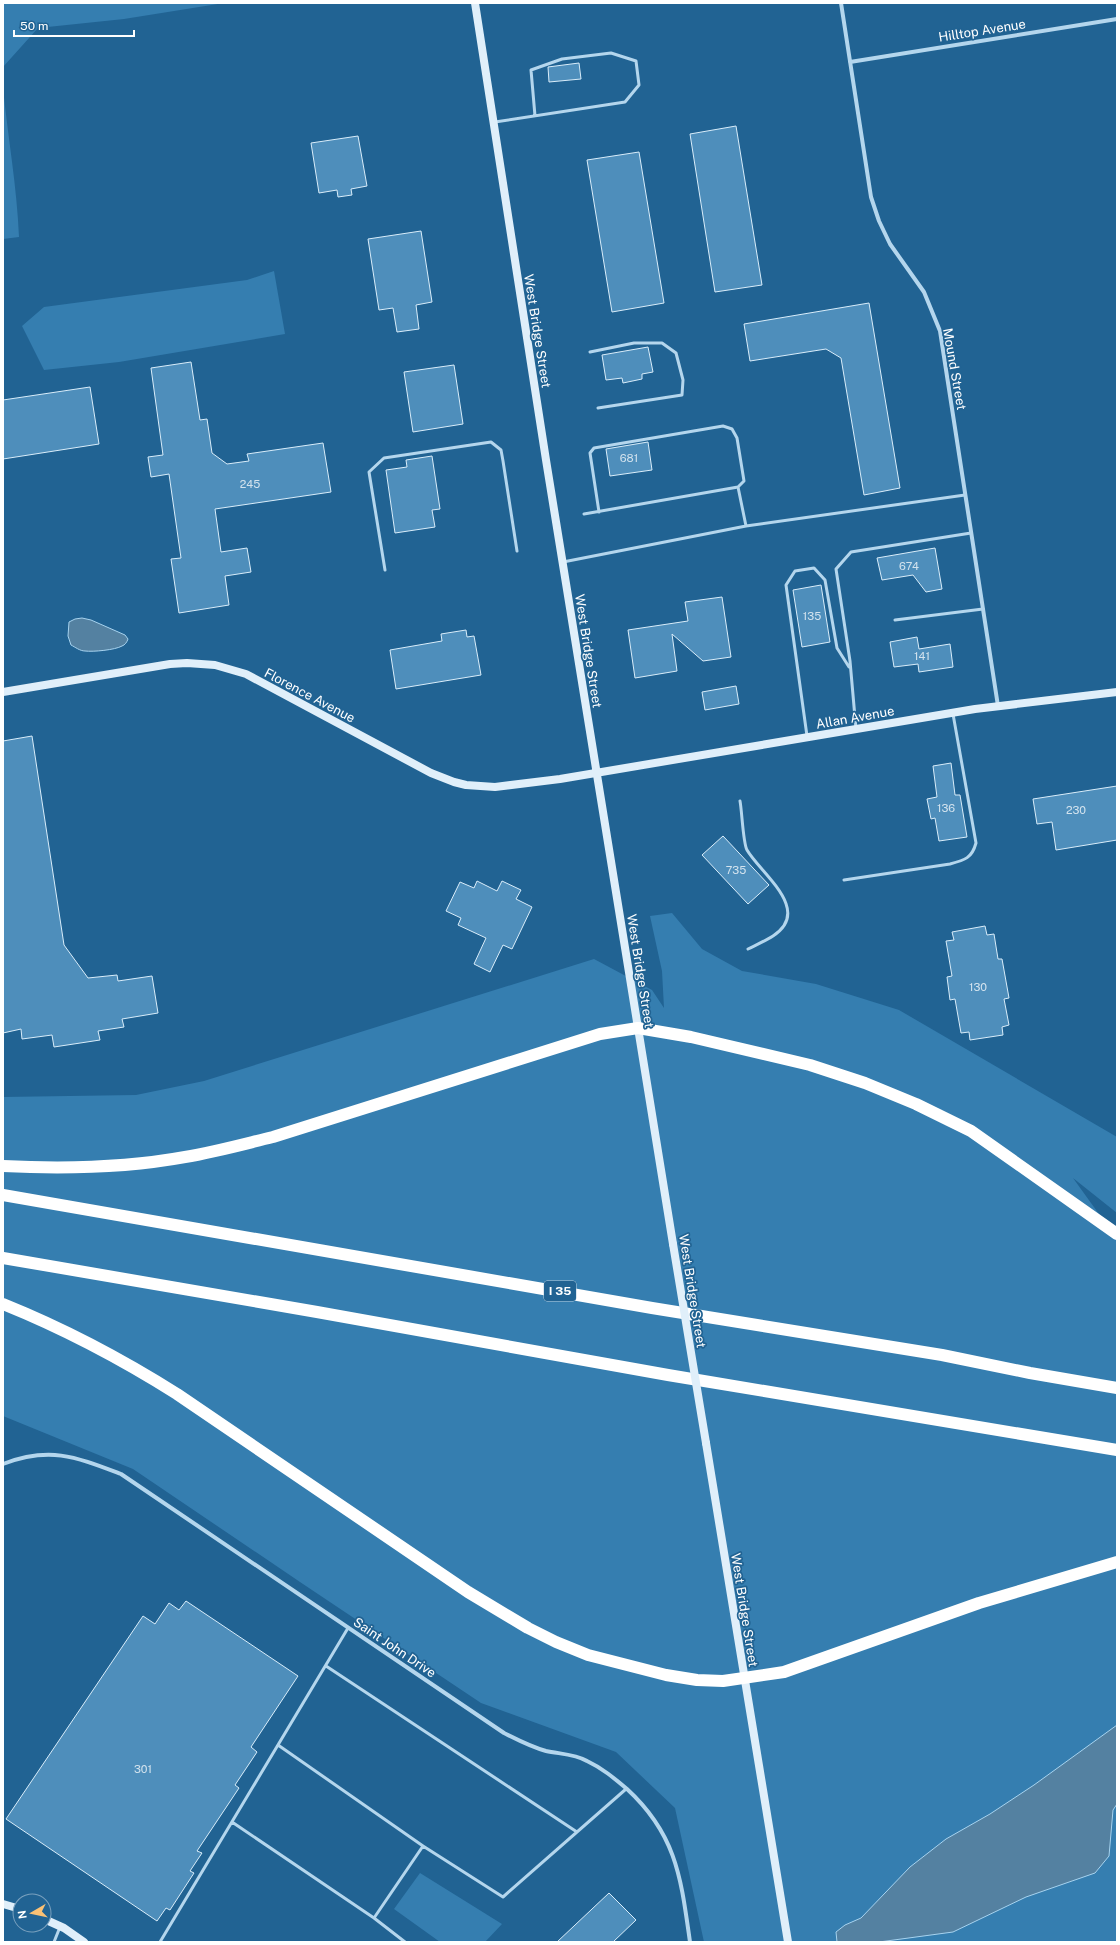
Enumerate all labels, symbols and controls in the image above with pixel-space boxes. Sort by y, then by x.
scale bar [14,12,134,38]
street label: Hilltop Avenue [937,16,1027,45]
text: 50 m [20,19,48,33]
street label: West Bridge Street [521,273,554,389]
street label: Mound Street [940,327,969,411]
house number: 681 [620,452,638,464]
house number: 245 [240,478,260,490]
house number: 674 [899,560,919,572]
street label: West Bridge Street [572,593,605,709]
house number: 135 [803,610,821,622]
house number: 141 [914,650,930,662]
street label: Florence Avenue [262,665,358,726]
street label: Allan Avenue [815,703,895,732]
house number: 136 [937,802,955,814]
house number: 230 [1066,804,1086,816]
house number: 735 [726,864,746,876]
street label: West Bridge Street [624,913,657,1029]
house number: 130 [969,981,987,993]
street label: West Bridge Street [676,1233,709,1349]
road number: I 35 [544,1281,576,1301]
street label: West Bridge Street [728,1552,761,1668]
street label: Saint John Drive [351,1614,439,1681]
house number: 301 [134,1763,152,1775]
north arrow [12,1893,52,1933]
text: N [16,1909,29,1920]

